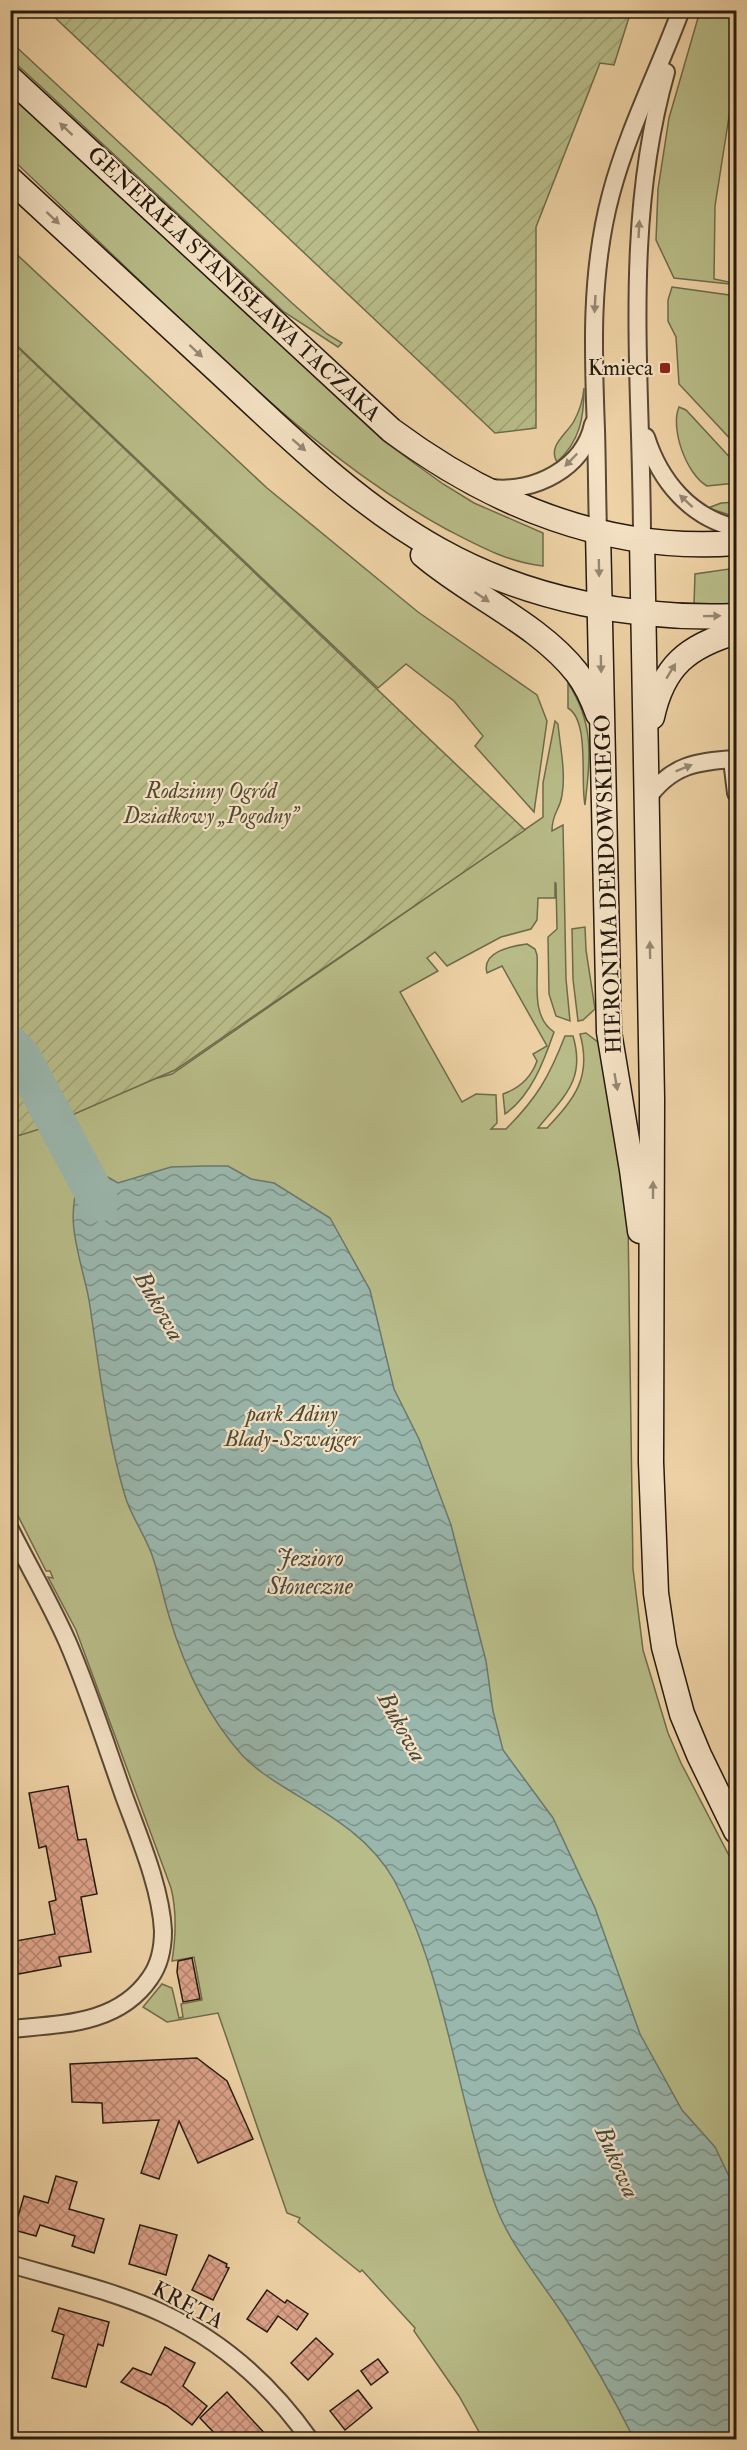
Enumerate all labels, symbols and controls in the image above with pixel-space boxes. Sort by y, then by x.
one-way arrow [59,123,74,136]
street label: GENERAŁA STANISŁAWA TACZAKA [81,140,387,428]
one-way arrow [46,211,60,225]
one-way arrow [635,220,644,239]
one-way arrow [590,295,599,314]
one-way arrow [189,344,204,358]
place label: Kmieca [588,354,654,382]
marker: Kmieca [658,361,672,375]
one-way arrow [291,438,306,451]
one-way arrow [564,452,578,467]
one-way arrow [679,495,693,509]
one-way arrow [594,559,604,578]
one-way arrow [473,591,489,603]
one-way arrow [702,611,721,621]
one-way arrow [596,655,606,674]
one-way arrow [666,663,677,679]
street label: HIERONIMA DERDOWSKIEGO [588,714,628,1054]
one-way arrow [675,763,693,773]
park label: Rodzinny Ogród Działkowy „Pogodny” [122,777,301,830]
one-way arrow [645,940,655,959]
one-way arrow [612,1072,621,1091]
one-way arrow [648,1181,658,1200]
water label: Bukowa [126,1265,191,1347]
park label: park Adiny Blady-Szwajger [223,1400,362,1453]
water label: Jezioro Słoneczne [266,1543,354,1602]
water label: Bukowa [370,1685,434,1768]
water label: Bukowa [587,2120,647,2203]
street label: KRĘTA [148,2275,228,2335]

